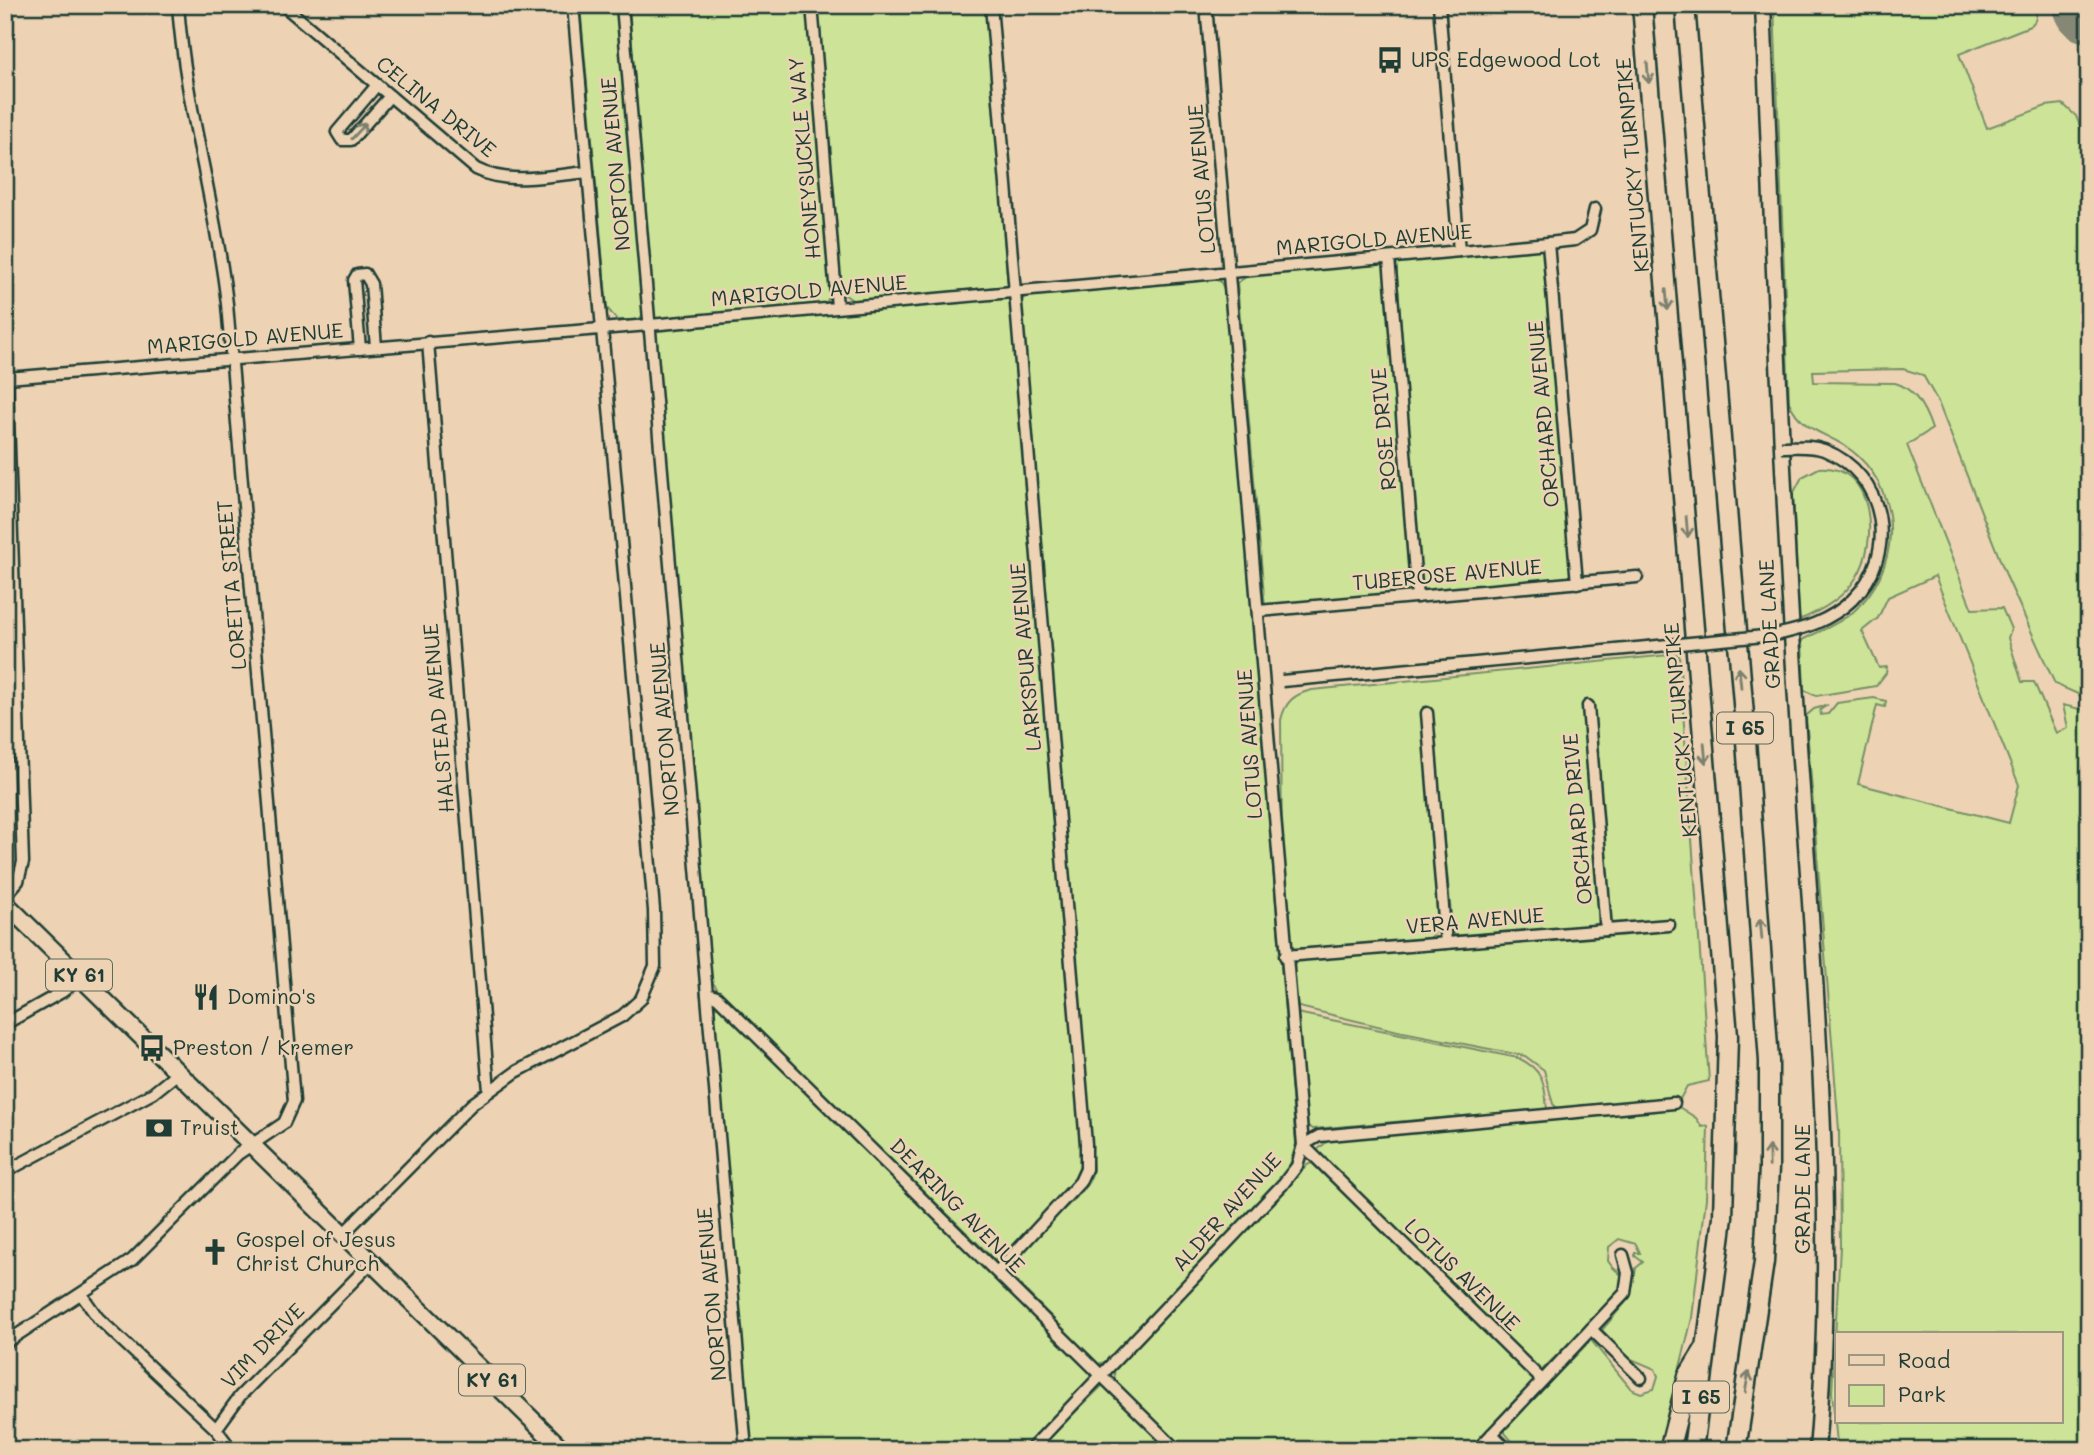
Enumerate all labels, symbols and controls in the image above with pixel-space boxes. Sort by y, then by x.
bus stop icon: UPS Edgewood Lot [1375,45,1405,75]
place label: UPS Edgewood Lot [1411,45,1601,72]
street label: CELINA DRIVE [371,49,502,162]
street label: HONEYSUCKLE WAY [781,56,826,260]
street label: KENTUCKY TURNPIKE [1609,57,1654,274]
one-way arrow [1642,61,1655,84]
street label: NORTON AVENUE [593,76,636,252]
street label: LOTUS AVENUE [1181,103,1221,255]
one-way arrow [351,123,368,140]
street label: MARIGOLD AVENUE [1275,216,1473,261]
street label: MARIGOLD AVENUE [710,267,908,312]
one-way arrow [1661,288,1674,311]
street label: MARIGOLD AVENUE [146,315,344,360]
street label: ORCHARD AVENUE [1521,319,1564,509]
street label: ROSE DRIVE [1364,367,1401,492]
street label: LORETTA STREET [210,499,251,671]
one-way arrow [1681,515,1694,537]
street label: TUBEROSE AVENUE [1351,552,1543,595]
street label: GRADE LANE [1752,559,1785,690]
street label: LARKSPUR AVENUE [1003,562,1046,752]
street label: HALSTEAD AVENUE [416,622,459,814]
street label: KENTUCKY TURNPIKE [1657,622,1702,839]
street label: NORTON AVENUE [642,641,685,817]
one-way arrow [1733,667,1746,690]
street label: LOTUS AVENUE [1230,668,1267,820]
road number: I 65 [1717,712,1773,744]
street label: ORCHARD DRIVE [1556,732,1597,906]
one-way arrow [1699,742,1712,764]
street label: VERA AVENUE [1405,900,1545,939]
one-way arrow [1754,918,1767,941]
road number: KY 61 [46,959,112,990]
restaurant icon: Domino's [191,982,221,1012]
place label: Domino's [227,982,316,1009]
bus stop icon: Preston / Kremer [137,1033,167,1063]
place label: Preston / Kremer [173,1033,354,1060]
bank icon: Truist [144,1113,174,1143]
place label: Truist [180,1113,240,1140]
street label: GRADE LANE [1788,1124,1815,1254]
street label: DEARING AVENUE [885,1132,1031,1278]
one-way arrow [1762,1145,1776,1168]
street label: ALDER AVENUE [1165,1146,1286,1276]
street label: NORTON AVENUE [689,1206,732,1382]
street label: LOTUS AVENUE [1400,1212,1527,1336]
place label: Gospel of Jesus Christ Church [236,1225,396,1276]
church icon: Gospel of Jesus Christ Church [200,1237,230,1267]
street label: VIM DRIVE [214,1296,309,1393]
legend [1835,1332,2062,1424]
text: Road [1898,1346,1950,1373]
road number: KY 61 [459,1364,525,1396]
one-way arrow [1741,1371,1754,1394]
text: Park [1898,1380,1946,1407]
road number: I 65 [1673,1382,1729,1413]

